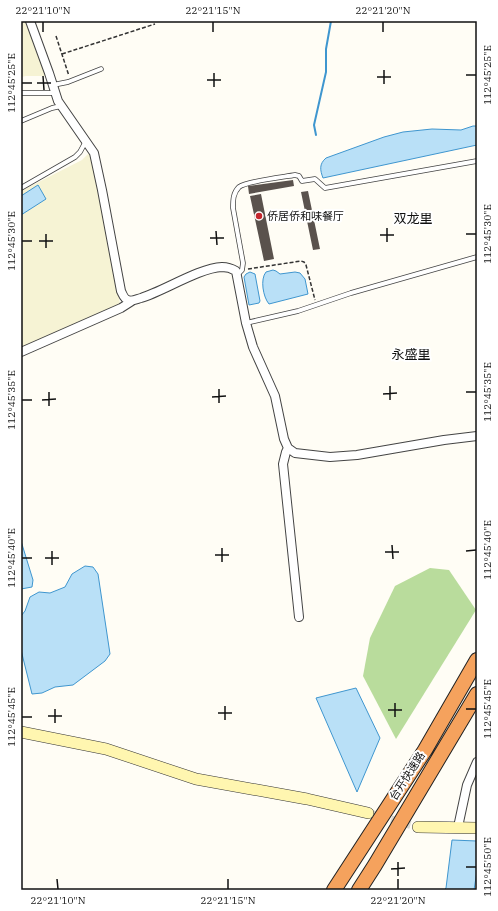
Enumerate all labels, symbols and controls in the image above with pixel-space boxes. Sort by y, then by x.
text: 22°21'10"N [16,4,71,17]
text: 22°21'15"N [186,4,241,17]
text: 22°21'20"N [356,4,411,17]
text: 112°45'25"E [481,45,494,105]
text: 112°45'25"E [5,53,18,113]
text: 112°45'30"E [481,204,494,264]
place label: 侨居侨和味餐厅 [267,209,344,223]
district label: 双龙里 [393,210,433,227]
text: 112°45'30"E [5,211,18,271]
marker: 侨居侨和味餐厅 [254,211,264,221]
district label: 永盛里 [391,346,431,363]
text: 112°45'35"E [481,362,494,422]
text: 112°45'35"E [5,370,18,430]
text: 112°45'40"E [481,520,494,580]
text: 112°45'40"E [5,528,18,588]
text: 112°45'45"E [481,679,494,739]
text: 112°45'45"E [5,687,18,747]
street label: 台开快速路 [386,749,428,803]
text: 112°45'50"E [481,837,494,897]
text: 22°21'10"N [31,894,86,907]
text: 22°21'15"N [201,894,256,907]
text: 22°21'20"N [371,894,426,907]

